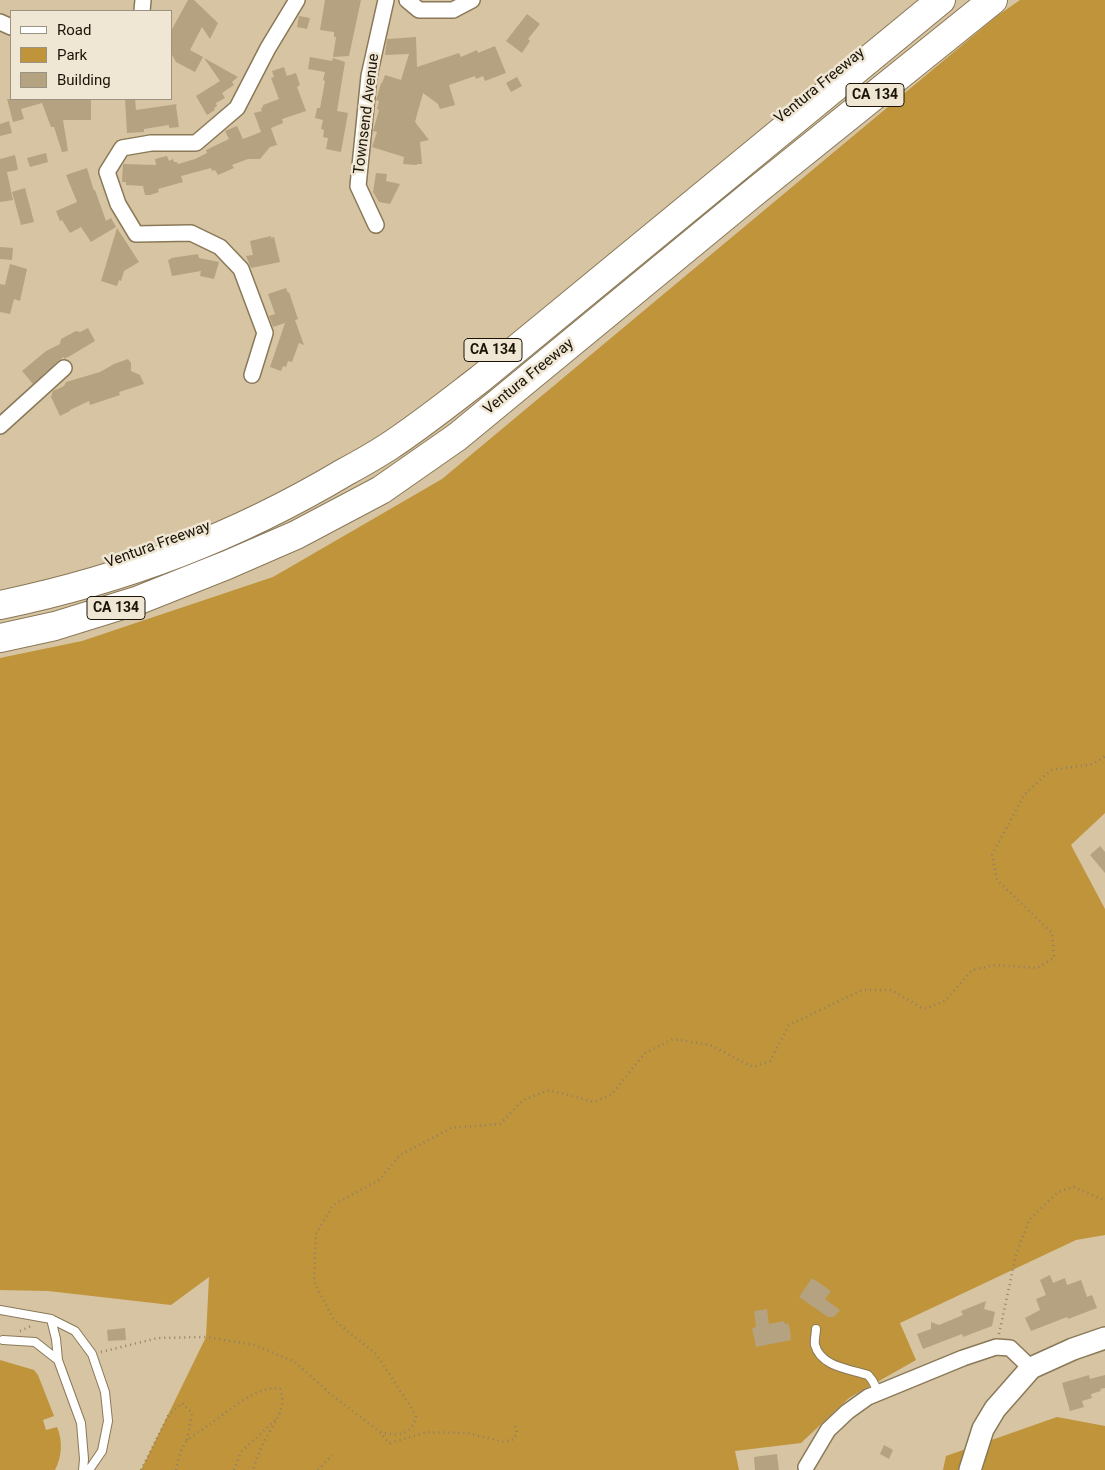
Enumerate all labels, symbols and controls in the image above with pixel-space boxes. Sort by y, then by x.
legend [10,10,172,100]
text: Road [57,21,91,39]
street label: Ventura Freeway [771,44,869,128]
text: Park [57,46,87,64]
street label: Townsend Avenue [351,53,383,175]
text: Building [57,71,111,89]
road number: CA 134 [846,84,904,106]
street label: Ventura Freeway [480,335,578,419]
road number: CA 134 [464,338,522,362]
street label: Ventura Freeway [103,518,213,572]
road number: CA 134 [87,596,145,620]

